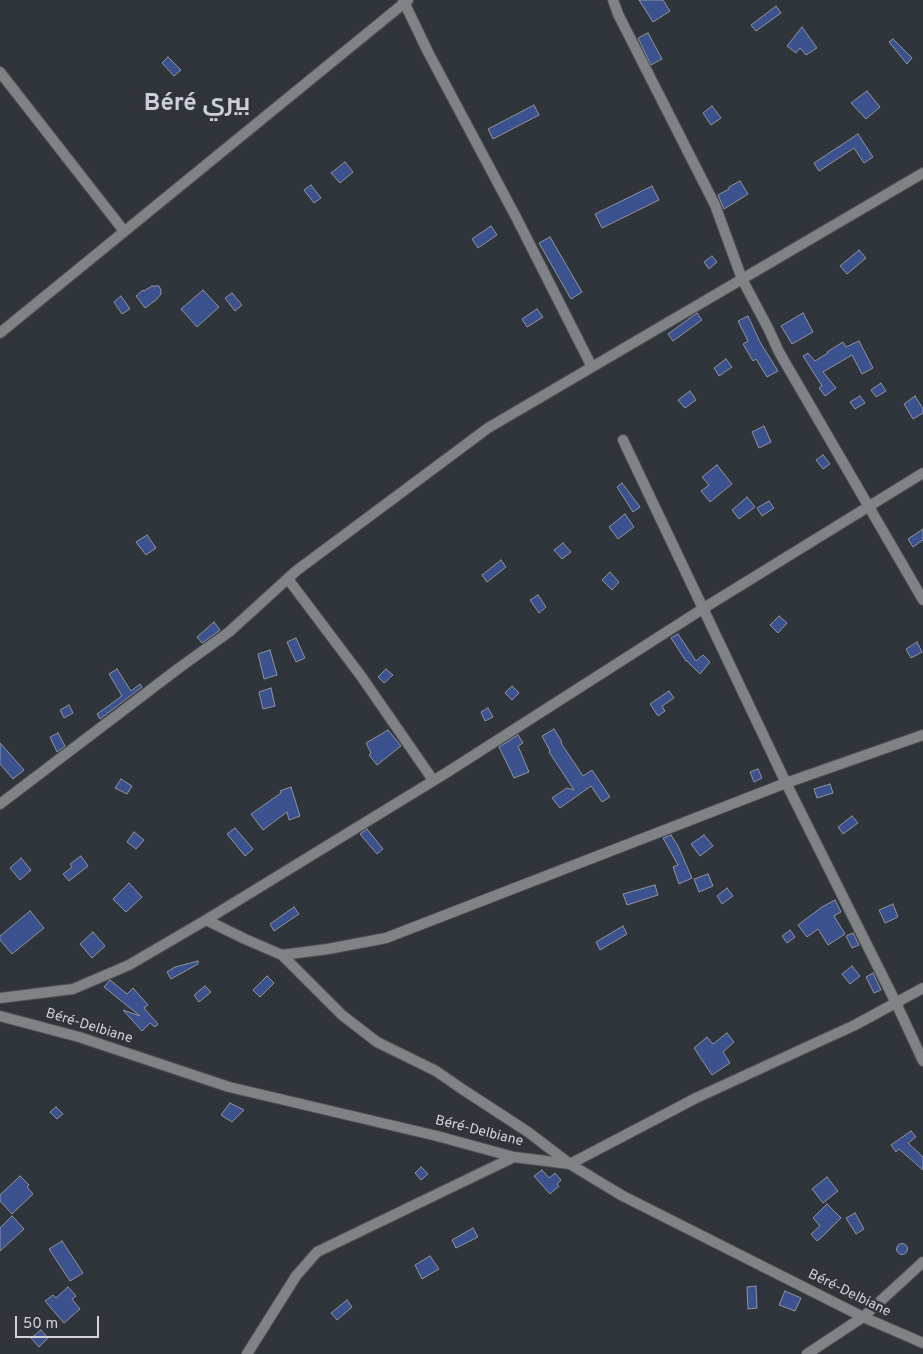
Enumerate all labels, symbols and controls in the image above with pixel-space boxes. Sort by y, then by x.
district label: Béré بيري [144,91,250,119]
street label: Béré-Delbiane [43,1006,135,1048]
street label: Béré-Delbiane [433,1113,525,1151]
street label: Béré-Delbiane [805,1267,893,1321]
scale bar [18,1306,101,1338]
text: 50 m [23,1315,58,1334]

